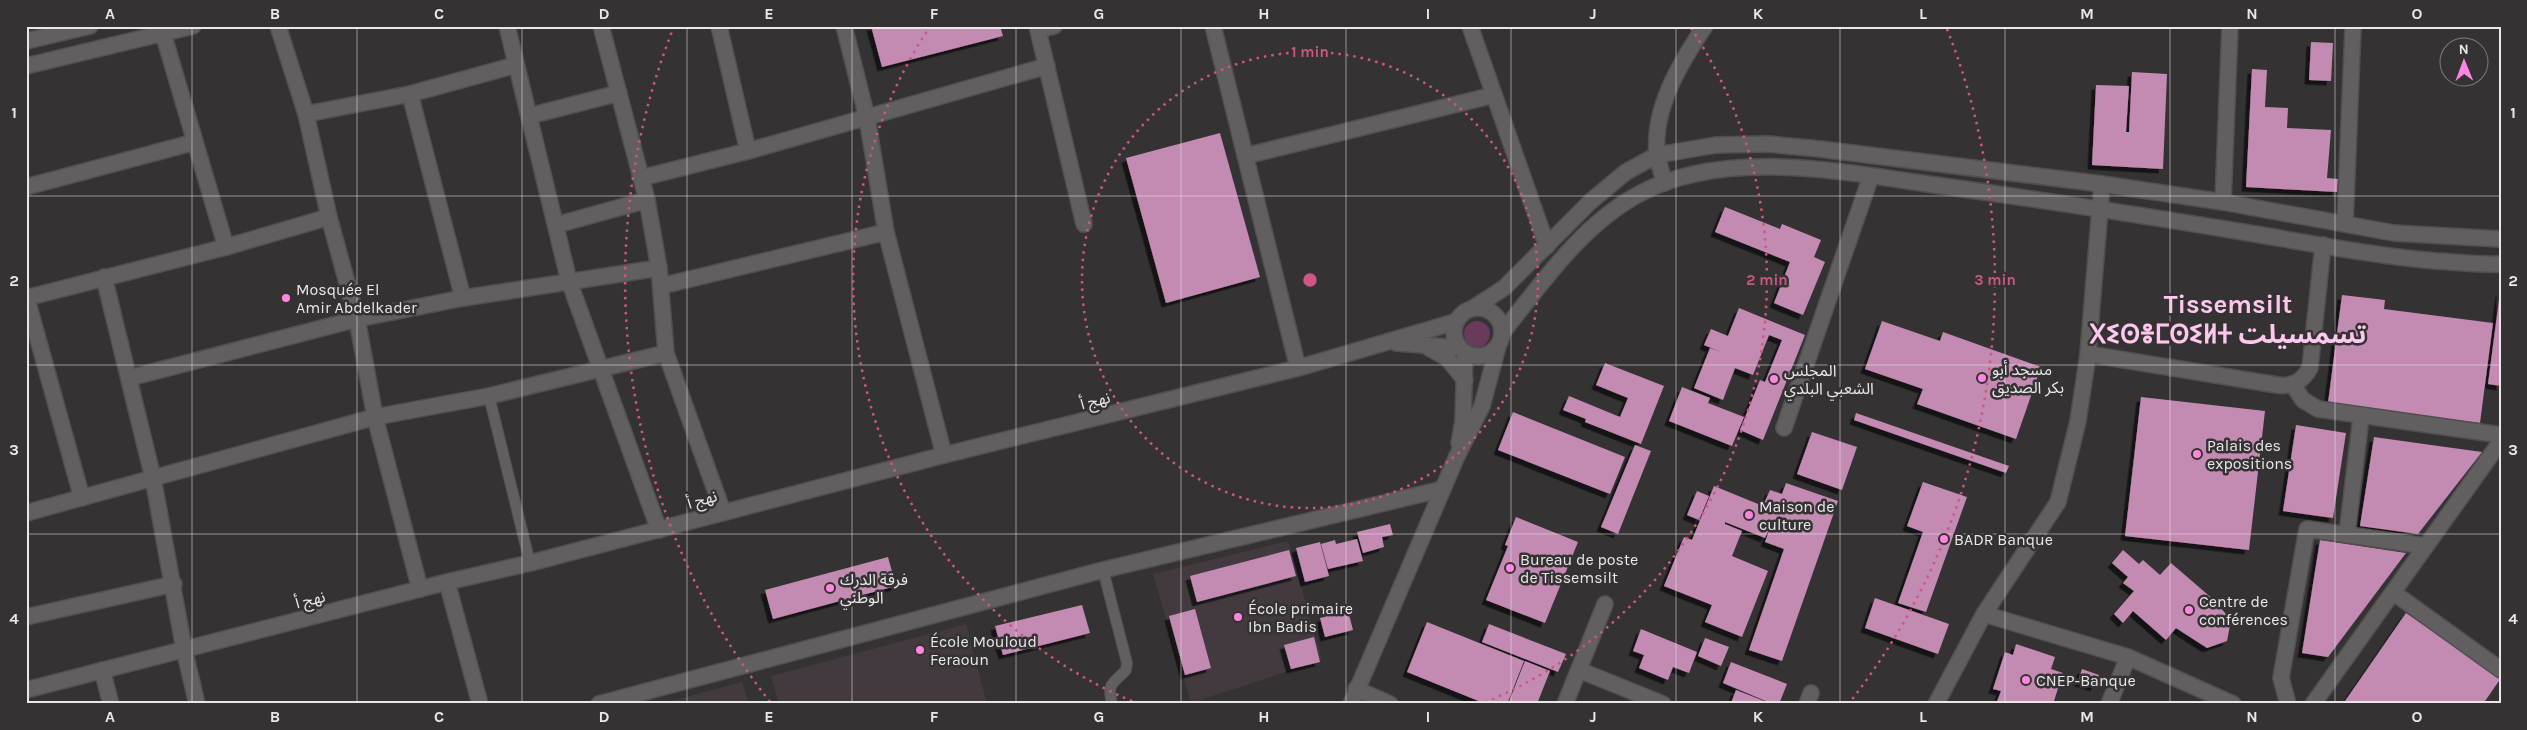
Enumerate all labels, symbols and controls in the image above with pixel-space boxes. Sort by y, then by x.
text: A [105,4,115,23]
text: B [270,4,280,23]
text: C [434,4,444,23]
text: D [599,4,610,23]
text: E [764,4,774,23]
text: F [930,4,939,23]
text: G [1094,4,1104,23]
text: H [1258,4,1270,23]
text: I [1426,4,1430,23]
text: J [1589,4,1597,23]
text: K [1753,4,1764,23]
text: L [1919,4,1927,23]
text: M [2080,4,2094,23]
text: N [2246,4,2258,23]
text: O [2412,4,2423,23]
north arrow [2440,38,2490,88]
text: N [2459,41,2469,58]
text: 1 min [1291,43,1329,61]
text: 1 [11,103,17,122]
text: 1 [2510,103,2516,122]
text: 2 [9,271,19,290]
centre of rings [1301,271,1319,289]
text: 2 min [1746,271,1788,289]
text: 3 min [1974,271,2016,289]
text: 2 [2508,271,2518,290]
place label: Mosquée El Amir Abdelkader [296,280,417,317]
district label: Tissemsilt ⵝⵉⵙⴻⵎⵙⵉⵍⵜ تسمسيلت [2090,289,2366,350]
marker: Mosquée El Amir Abdelkader [280,292,292,304]
place label: مسجد أبو بكر الصديق [1992,360,2064,398]
place label: المجلس الشعبي البلدي [1784,361,1874,401]
marker: مسجد أبو بكر الصديق [1976,372,1988,384]
marker: المجلس الشعبي البلدي [1768,373,1780,385]
street label: نهج أ [1078,388,1113,416]
place label: Palais des expositions [2207,436,2292,473]
text: 3 [9,440,19,459]
text: 3 [2508,440,2518,459]
marker: Palais des expositions [2191,448,2203,460]
street label: نهج أ [685,486,720,516]
place label: Maison de culture [1759,497,1834,534]
marker: Maison de culture [1743,509,1755,521]
place label: BADR Banque [1954,530,2053,549]
marker: BADR Banque [1938,533,1950,545]
place label: Bureau de poste de Tissemsilt [1520,550,1638,587]
marker: Bureau de poste de Tissemsilt [1504,562,1516,574]
place label: فرقة الدرك الوطني [840,570,908,610]
marker: فرقة الدرك الوطني [824,582,836,594]
street label: نهج أ [293,587,328,615]
place label: Centre de conférences [2199,592,2288,629]
place label: École primaire Ibn Badis [1248,599,1353,636]
marker: Centre de conférences [2183,604,2195,616]
text: 4 [9,609,19,628]
text: 4 [2508,609,2518,628]
marker: École primaire Ibn Badis [1232,611,1244,623]
place label: École Mouloud Feraoun [930,632,1037,669]
marker: École Mouloud Feraoun [914,644,926,656]
place label: CNEP-Banque [2036,671,2136,690]
marker: CNEP-Banque [2020,674,2032,686]
text: A [105,707,115,726]
text: B [270,707,280,726]
text: C [434,707,444,726]
text: D [599,707,610,726]
text: E [764,707,774,726]
text: F [930,707,939,726]
text: G [1094,707,1104,726]
text: H [1258,707,1270,726]
text: I [1426,707,1430,726]
text: J [1589,707,1597,726]
text: K [1753,707,1764,726]
text: L [1919,707,1927,726]
text: M [2080,707,2094,726]
text: N [2246,707,2258,726]
text: O [2412,707,2423,726]

